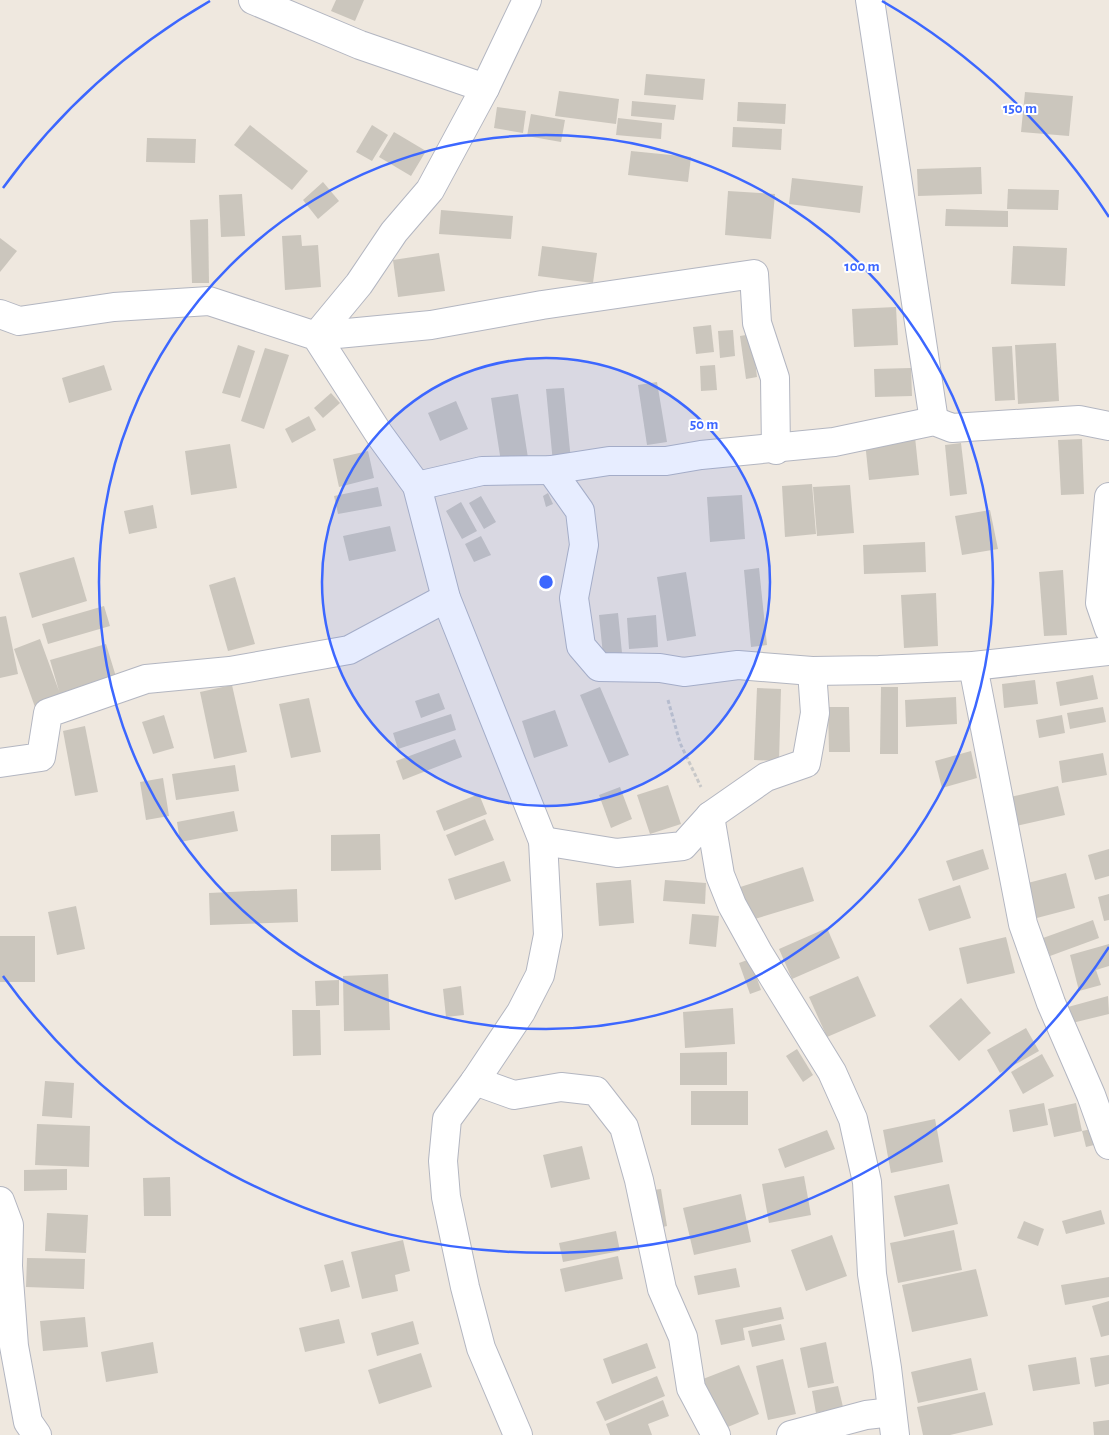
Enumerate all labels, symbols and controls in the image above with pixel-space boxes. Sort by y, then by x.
text: 150 m [1003,101,1037,116]
text: 100 m [844,259,880,274]
text: 50 m [690,417,718,432]
centre of rings [537,573,555,591]

